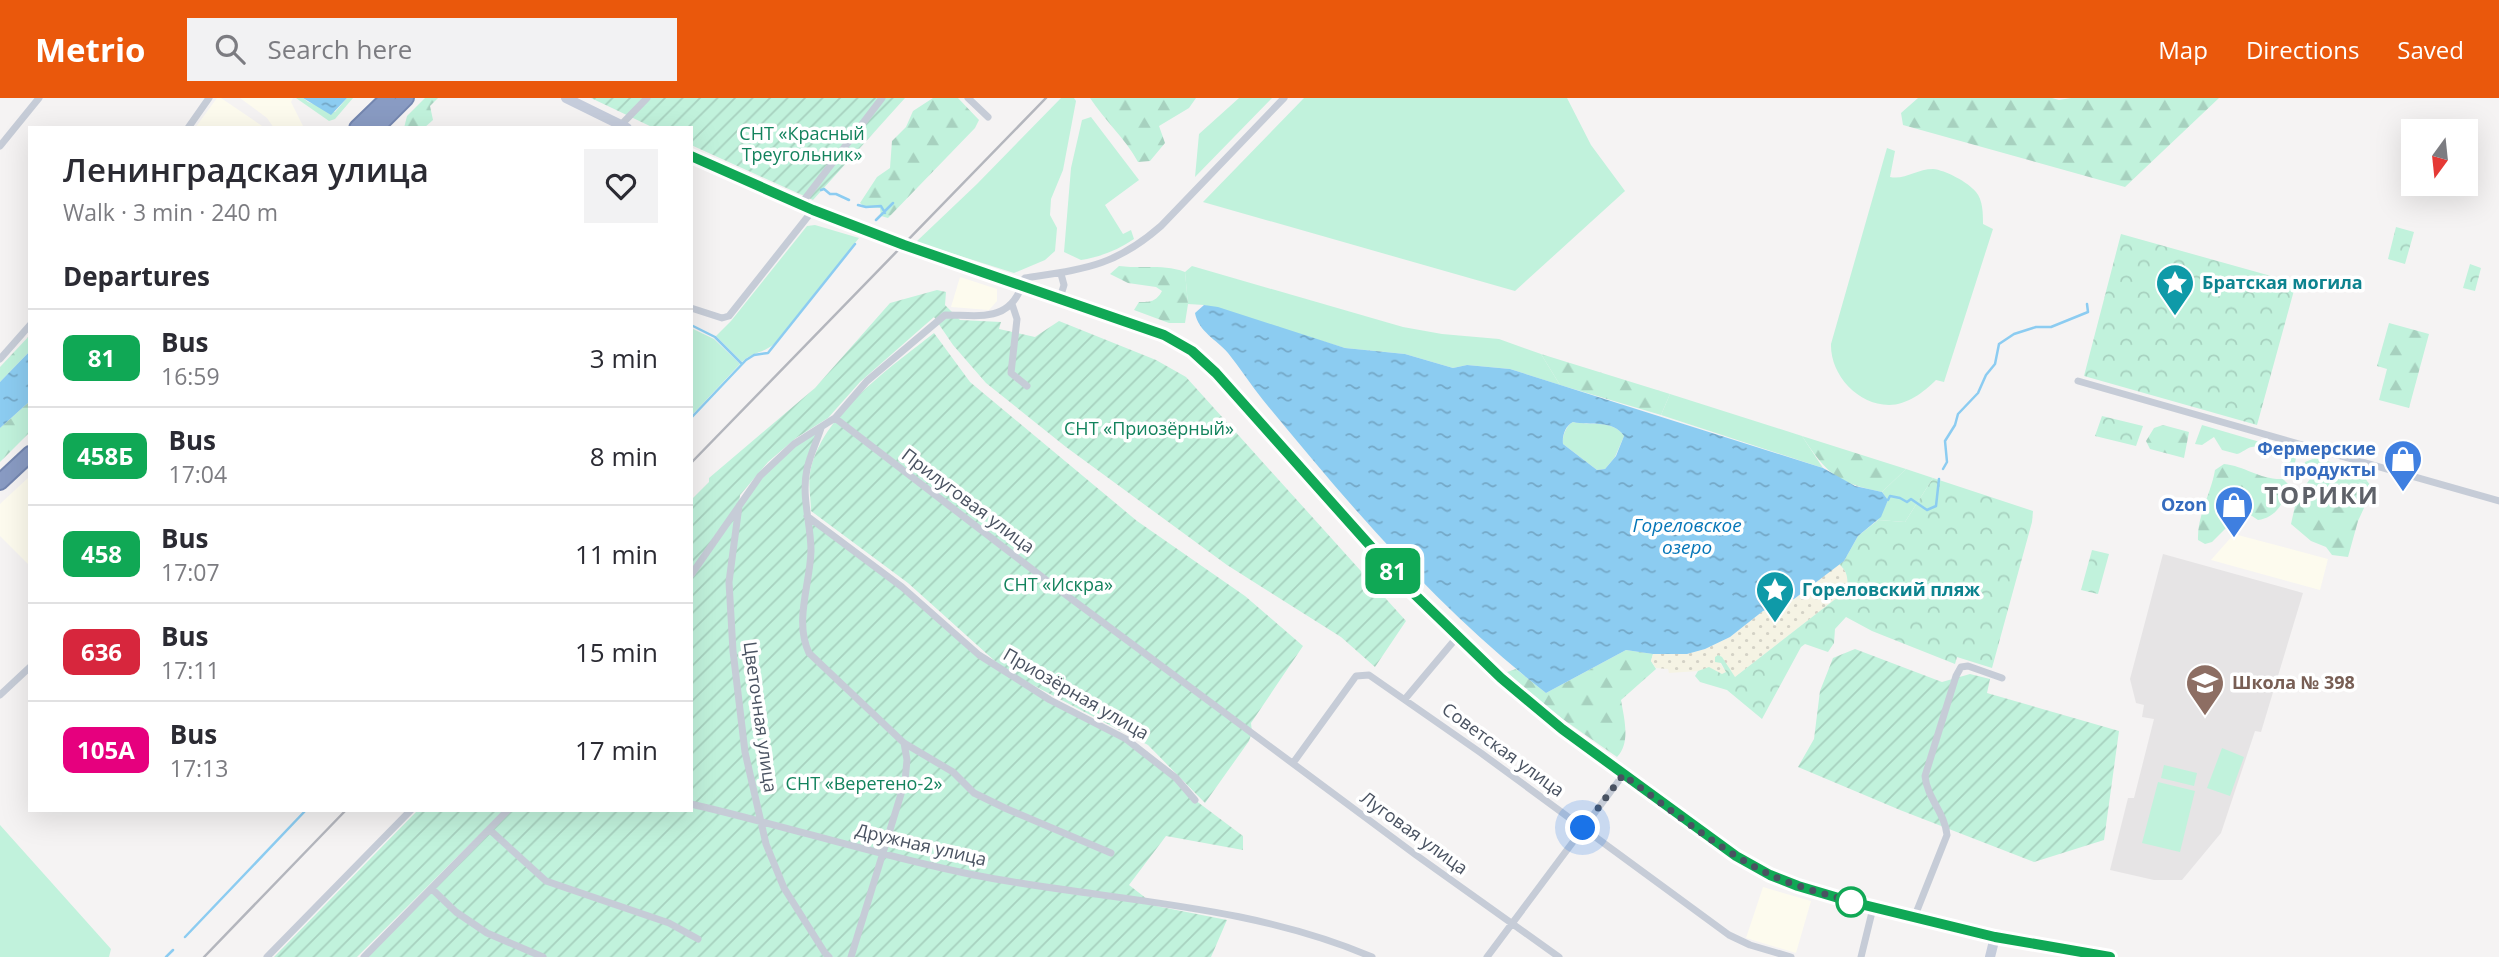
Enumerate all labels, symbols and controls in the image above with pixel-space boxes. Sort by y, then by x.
search box [187,18,677,81]
text: Metrio [35,27,145,72]
icon: search [211,30,249,68]
text: Search here [267,31,412,67]
text: Map [2158,33,2208,66]
text: Directions [2246,33,2359,66]
text: Saved [2397,33,2464,66]
north arrow [2401,119,2478,196]
map controls [2401,119,2478,196]
park label: СНТ «Красный Треугольник» [739,121,865,166]
text: Ленинградская улица [63,147,429,192]
button: heart [584,149,658,223]
text: Walk · 3 min · 240 m [63,196,278,228]
text: Departures [63,258,210,294]
place icon: Братская могила [2154,262,2196,317]
place label: Братская могила [2202,270,2363,294]
text: Bus [161,324,208,360]
text: 3 min [590,340,658,376]
text: 81 [88,341,115,374]
text: 16:59 [161,360,220,392]
park label: СНТ «Приозёрный» [1064,416,1234,440]
text: Bus [168,422,216,458]
place label: Фермерские продукты [2257,436,2376,481]
text: 8 min [590,438,658,474]
shop icon: Фермерские продукты [2382,438,2424,493]
text: 458Б [77,439,133,472]
street label: Прилуговая улица [897,442,1040,558]
text: 17:04 [168,458,227,490]
district label: ТОРИКИ [2264,478,2380,511]
shop icon: Ozon [2213,484,2255,539]
place label: Ozon [2161,492,2207,516]
water label: Гореловское озеро [1632,512,1742,560]
text: Bus [161,520,208,556]
text: 11 min [575,536,658,572]
text: 458 [81,537,122,570]
line badge: 81 [1362,548,1424,594]
text: 81 [1379,554,1407,587]
text: 17:07 [161,556,220,588]
place icon: Гореловский пляж [1754,569,1796,624]
park label: СНТ «Искра» [1003,572,1113,596]
place label: Гореловский пляж [1802,577,1980,601]
text: Bus [161,618,208,654]
text: 15 min [575,634,658,670]
text: 636 [81,635,122,668]
street label: Цветочная улица [739,640,783,794]
street label: Приозёрная улица [999,642,1154,745]
text: 17:11 [161,654,220,686]
school or university icon: Школа № 398 [2184,662,2226,717]
place label: Школа № 398 [2232,670,2355,694]
street label: Советская улица [1438,697,1570,802]
text: Bus [170,716,217,752]
text: 17 min [575,732,658,768]
text: 105А [77,733,135,766]
text: 17:13 [170,752,228,784]
park label: СНТ «Веретено-2» [786,771,942,795]
street label: Луговая улица [1356,785,1473,879]
your location [1565,810,1600,845]
street label: Дружная улица [853,817,989,871]
unlabelled marker [1836,887,1866,917]

